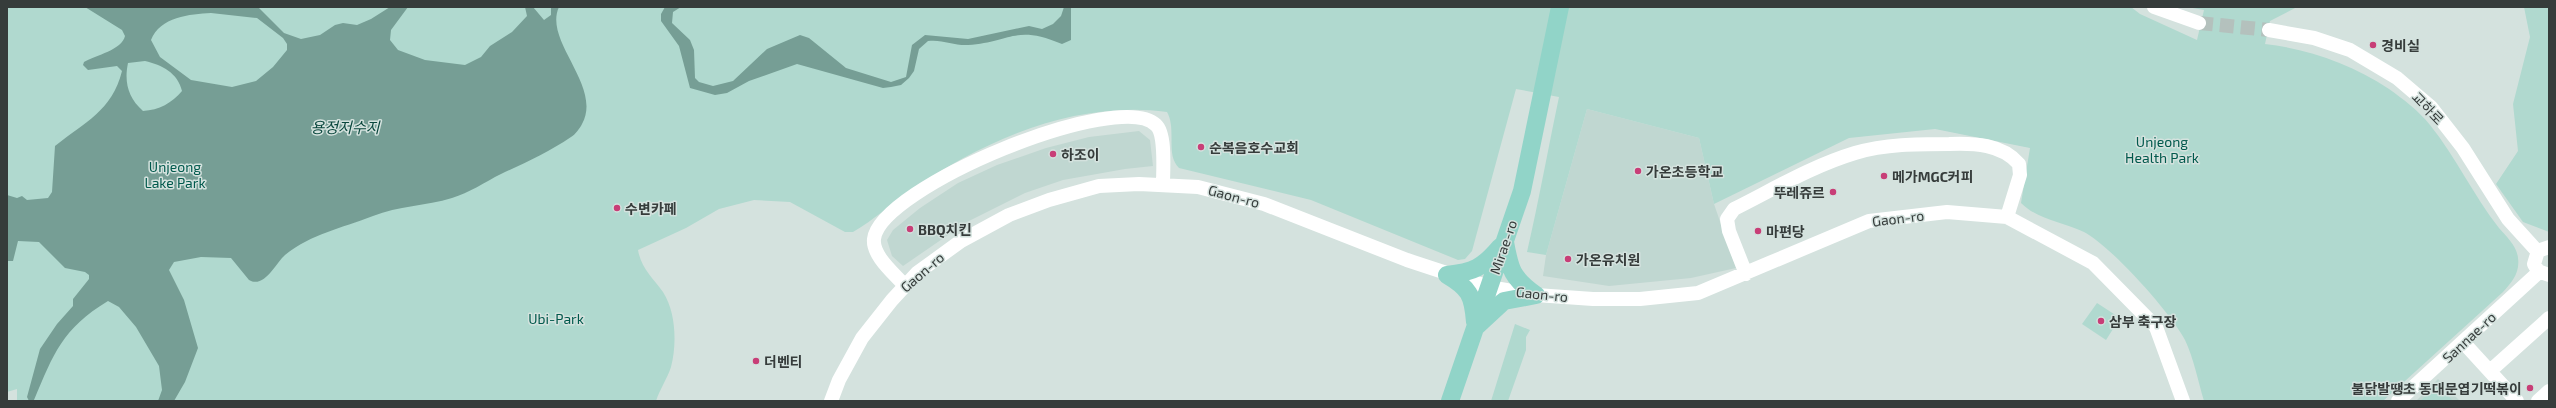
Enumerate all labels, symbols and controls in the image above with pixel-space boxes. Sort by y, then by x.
place label: 경비실 [2381,37,2420,54]
marker: 경비실 [2368,40,2378,50]
street label: 교하로 [2408,88,2448,128]
water label: 용정저수지 [310,118,381,136]
park label: Unjeong Health Park [2125,133,2199,166]
place label: 순복음호수교회 [1209,139,1299,156]
marker: 순복음호수교회 [1196,142,1206,152]
place label: 하조이 [1061,146,1100,163]
marker: 하조이 [1048,149,1058,159]
park label: Unjeong Lake Park [144,158,206,191]
place label: 가온초등학교 [1646,163,1723,180]
marker: 가온초등학교 [1633,166,1643,176]
place label: 메가MGC커피 [1892,168,1974,185]
marker: 메가MGC커피 [1879,171,1889,181]
street label: Gaon-ro [1207,181,1261,211]
place label: 뚜레쥬르 [1773,184,1825,201]
marker: 뚜레쥬르 [1828,187,1838,197]
place label: 수변카페 [625,200,677,217]
marker: 수변카페 [612,203,622,213]
street label: Gaon-ro [1871,206,1925,230]
street label: Mirae-ro [1486,218,1520,276]
place label: BBQ치킨 [918,221,971,239]
place label: 마편당 [1766,223,1805,240]
marker: BBQ치킨 [905,224,915,234]
marker: 마편당 [1753,226,1763,236]
street label: Gaon-ro [897,248,947,296]
place label: 가온유치원 [1576,251,1640,268]
marker: 가온유치원 [1563,254,1573,264]
street label: Gaon-ro [1515,283,1569,305]
street label: Sannae-ro [2439,308,2499,366]
park label: Ubi-Park [528,310,584,327]
place label: 삼부 축구장 [2109,313,2177,330]
marker: 삼부 축구장 [2096,316,2106,326]
place label: 더벤티 [764,353,803,370]
marker: 더벤티 [751,356,761,366]
place label: 불닭발땡초 동대문엽기떡볶이 [2352,380,2522,397]
marker: 불닭발땡초 동대문엽기떡볶이 [2525,383,2535,393]

